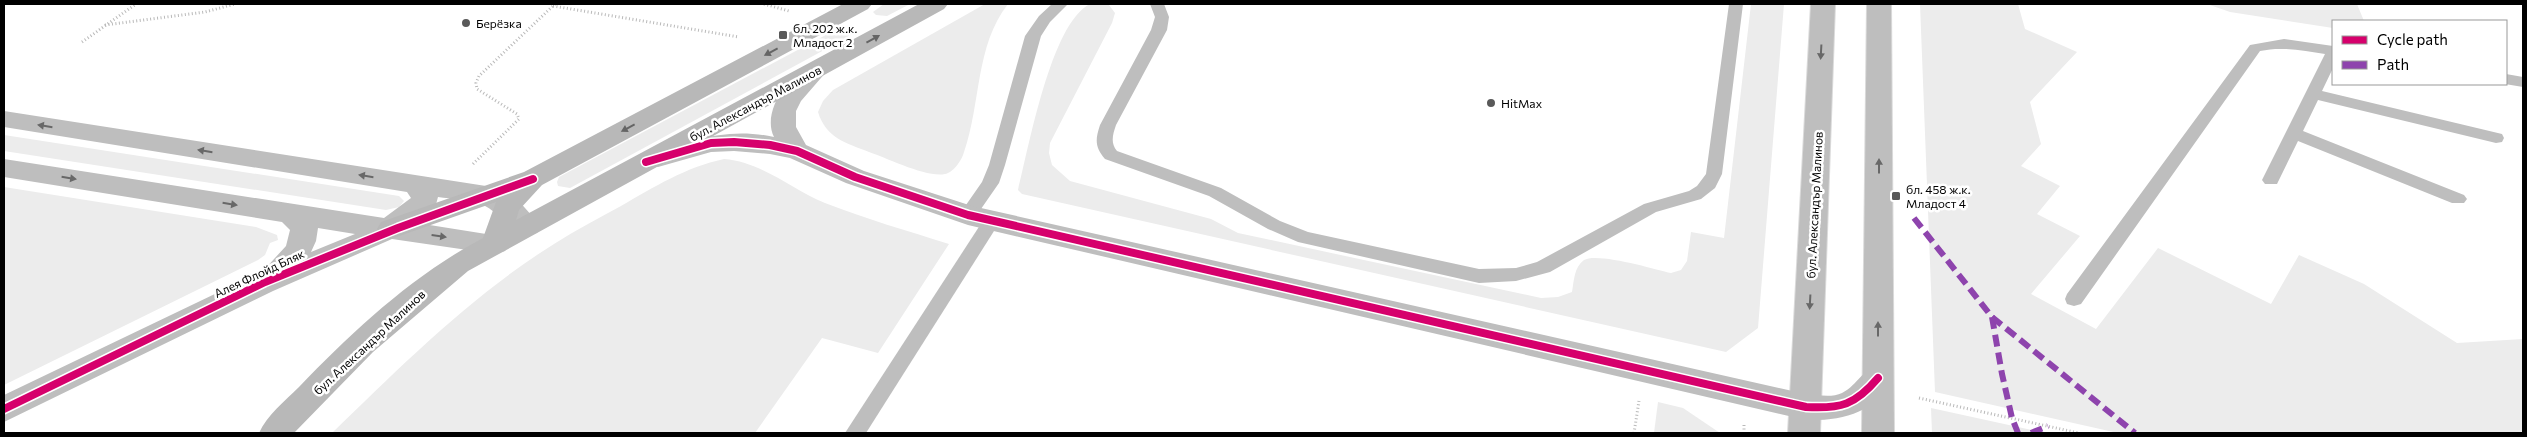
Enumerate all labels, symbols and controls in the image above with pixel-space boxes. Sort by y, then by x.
place label: Берёзка [476,16,522,30]
marker: Берёзка [460,17,472,29]
legend [2332,20,2507,85]
place label: бл. 202 ж.к. Младост 2 [793,21,857,49]
marker: бл. 202 ж.к. Младост 2 [777,29,789,41]
text: Cycle path [2377,30,2448,48]
one-way arrow [866,35,880,43]
one-way arrow [1816,45,1824,61]
one-way arrow [764,48,779,56]
text: Path [2377,55,2409,73]
street label: бул. Александър Малинов [687,62,823,144]
place label: HitMax [1501,96,1543,110]
marker: HitMax [1485,97,1497,109]
one-way arrow [36,121,52,129]
one-way arrow [621,124,635,133]
street label: бул. Александър Малинов [1803,131,1825,279]
one-way arrow [197,146,213,154]
one-way arrow [1875,158,1883,174]
one-way arrow [357,171,373,179]
one-way arrow [62,174,78,182]
place label: бл. 458 ж.к. Младост 4 [1906,182,1971,210]
marker: бл. 458 ж.к. Младост 4 [1890,190,1902,202]
one-way arrow [222,200,238,208]
one-way arrow [431,232,447,240]
street label: Алея Флойд Бляк [212,246,307,300]
street label: бул. Александър Малинов [310,287,428,397]
one-way arrow [1805,294,1813,310]
one-way arrow [1874,321,1882,337]

